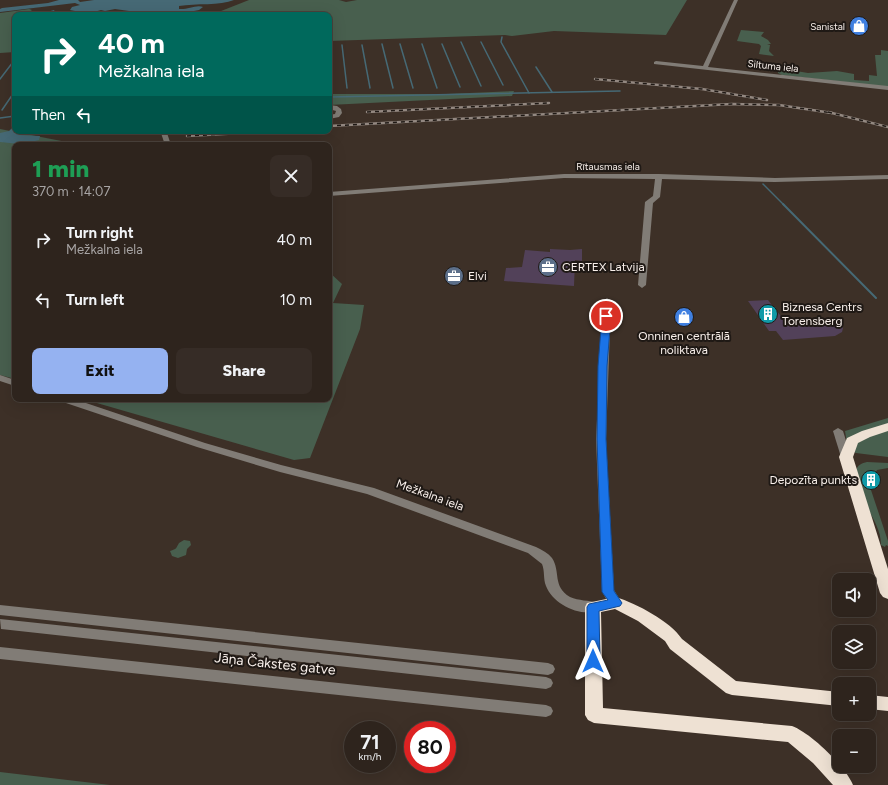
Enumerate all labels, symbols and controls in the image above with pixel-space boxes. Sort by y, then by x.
shop icon: Sanistal [848,15,870,37]
place label: Sanistal [810,20,845,33]
text: 40 m [98,26,165,60]
icon: right [32,28,84,80]
street label: Siltuma iela [747,57,799,75]
text: Mežkalna iela [98,60,204,82]
icon: left [73,104,95,126]
text: Then [32,106,65,124]
text: 1 min [32,154,89,183]
button: close [270,155,312,197]
street label: Rītausmas iela [576,160,640,173]
text: 370 m · 14:07 [32,184,110,199]
text: Turn right [66,224,134,242]
icon: right [32,229,54,251]
text: 40 m [277,231,312,249]
text: Mežkalna iela [66,242,143,257]
office icon: CERTEX Latvija [537,256,559,278]
place label: CERTEX Latvija [562,260,645,274]
office icon: Elvi [443,265,465,287]
place label: Elvi [468,269,487,283]
icon: left [32,289,54,311]
text: Turn left [66,291,124,309]
text: 10 m [280,291,312,309]
pin [589,299,623,333]
place label: Biznesa Centrs Torensberg [782,300,862,328]
building icon: Biznesa Centrs Torensberg [757,303,779,325]
icon: arrive [595,305,617,327]
shop icon: Onninen centrālā noliktava [673,306,695,328]
place label: Onninen centrālā noliktava [638,329,730,357]
button: Exit [32,348,168,394]
button: Share [176,348,312,394]
building icon: Depozīta punkts [860,469,882,491]
place label: Depozīta punkts [769,473,857,487]
street label: Mežkalna iela [394,476,466,514]
map controls [832,573,876,773]
button: sound [832,573,876,617]
button: layers [832,625,876,669]
position arrow [572,640,614,682]
street label: Jāņa Čakstes gatve [214,649,337,679]
button: + [832,677,876,721]
speed limit sign: 80 [404,721,456,773]
button: − [832,729,876,773]
text: 71 [360,730,380,754]
text: km/h [359,750,381,763]

